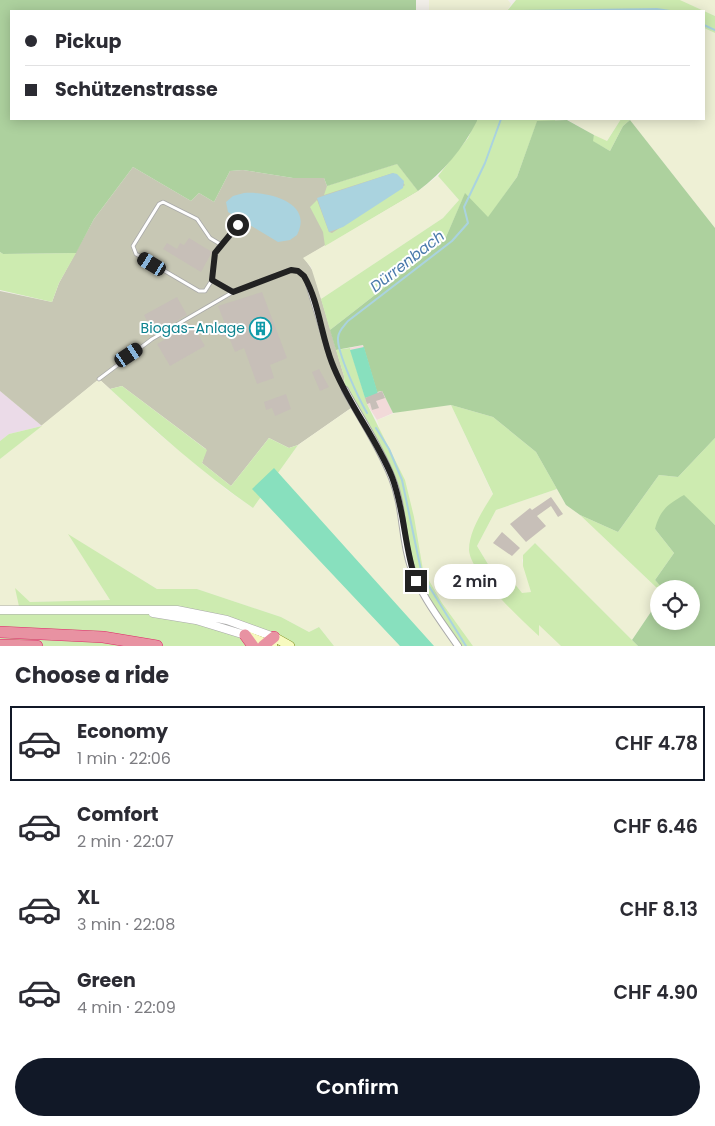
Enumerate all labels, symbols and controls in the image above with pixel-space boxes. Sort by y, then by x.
text: Pickup [55,28,121,55]
text: Schützenstrasse [55,76,218,103]
route start [227,214,249,236]
water label: Dürrenbach [365,225,449,297]
car [135,250,168,278]
building icon: Biogas-Anlage [249,316,273,340]
place label: Biogas-Anlage [141,318,245,338]
car [112,340,145,370]
callout: 2 min [434,564,516,598]
route end [405,570,427,592]
text: 2 min [453,570,497,593]
map controls [650,580,700,630]
button: locate [650,580,700,630]
text: Choose a ride [15,660,169,691]
text: Economy [77,718,168,745]
icon: car [17,721,62,766]
text: CHF 4.78 [615,730,698,757]
text: 1 min · 22:06 [77,747,171,770]
text: Comfort [77,801,159,828]
icon: car [17,804,62,849]
text: CHF 6.46 [613,813,698,840]
text: 2 min · 22:07 [77,830,174,853]
text: XL [77,884,100,911]
icon: car [17,887,62,932]
text: CHF 8.13 [620,896,698,923]
text: 3 min · 22:08 [77,913,175,936]
text: Green [77,967,136,994]
icon: car [17,970,62,1015]
text: CHF 4.90 [614,979,698,1006]
text: 4 min · 22:09 [77,996,176,1019]
button: Confirm [15,1058,700,1116]

